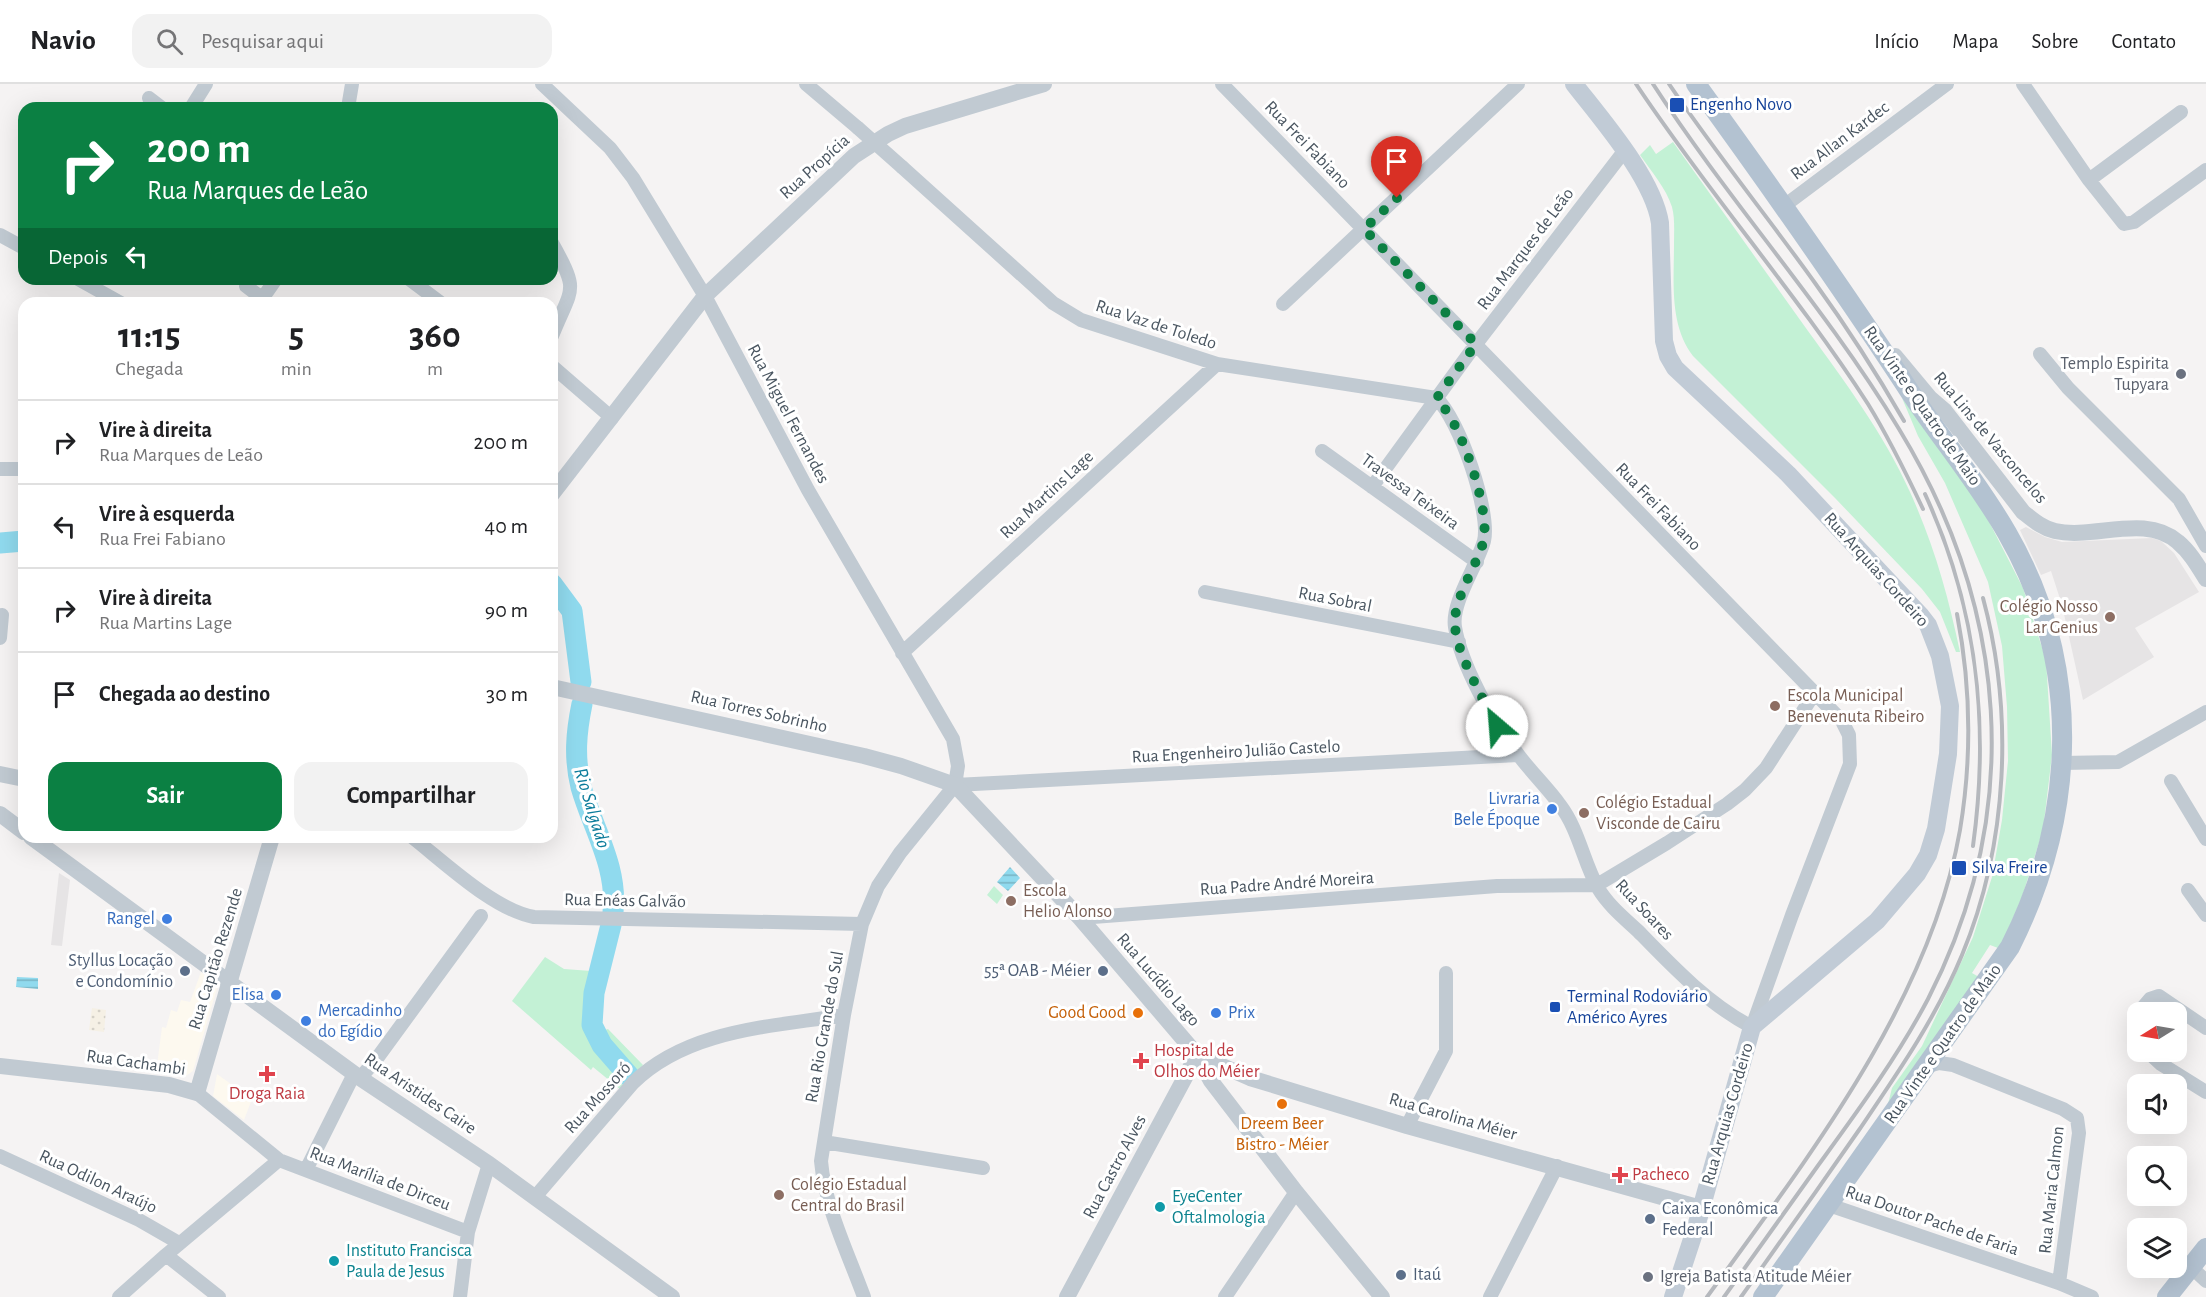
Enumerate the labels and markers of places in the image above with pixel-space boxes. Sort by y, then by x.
marker: Engenho Novo [1668,96,1686,114]
place label: Engenho Novo [1690,96,1792,114]
pin [1371,136,1422,198]
place label: Templo Espirita Tupyara [2060,355,2169,394]
marker: Templo Espirita Tupyara [2174,367,2188,381]
place label: Colégio Nosso Lar Genius [2000,598,2098,637]
marker: Colégio Nosso Lar Genius [2103,610,2117,624]
place label: Escola Municipal Benevenuta Ribeiro [1787,687,1925,726]
marker: Escola Municipal Benevenuta Ribeiro [1768,699,1782,713]
place label: Livraria Bele Époque [1453,790,1540,829]
place label: Colégio Estadual Visconde de Cairu [1596,794,1720,833]
marker: Livraria Bele Époque [1545,802,1559,816]
marker: Colégio Estadual Visconde de Cairu [1577,806,1591,820]
marker: Silva Freire [1950,859,1968,877]
place label: Silva Freire [1972,859,2048,877]
place label: Escola Helio Alonso [1023,882,1112,921]
marker: Escola Helio Alonso [1004,894,1018,908]
place label: Rangel [106,910,155,928]
marker: Rangel [160,912,174,926]
place label: Styllus Locação e Condomínio [68,952,173,991]
place label: 55ª OAB - Méier [984,962,1091,980]
marker: Styllus Locação e Condomínio [178,964,192,978]
marker: 55ª OAB - Méier [1096,964,1110,978]
place label: Elisa [232,986,264,1004]
marker: Elisa [269,988,283,1002]
place label: Terminal Rodoviário Américo Ayres [1567,988,1708,1027]
marker: Terminal Rodoviário Américo Ayres [1548,1000,1562,1014]
place label: Mercadinho do Egídio [318,1002,402,1041]
place label: Good Good [1048,1004,1126,1022]
place label: Prix [1228,1004,1255,1022]
marker: Good Good [1131,1006,1145,1020]
marker: Prix [1209,1006,1223,1020]
marker: Mercadinho do Egídio [299,1014,313,1028]
place label: Hospital de Olhos do Méier [1154,1042,1260,1081]
marker: Hospital de Olhos do Méier [1132,1052,1150,1070]
marker: Droga Raia [260,1067,274,1081]
place label: Droga Raia [229,1085,305,1103]
marker: Dreem Beer Bistro - Méier [1275,1097,1289,1111]
place label: Dreem Beer Bistro - Méier [1235,1115,1329,1154]
place label: Pacheco [1632,1166,1690,1184]
marker: Pacheco [1613,1168,1627,1182]
place label: Colégio Estadual Central do Brasil [791,1176,907,1215]
marker: Colégio Estadual Central do Brasil [772,1188,786,1202]
place label: EyeCenter Oftalmologia [1172,1188,1266,1227]
marker: EyeCenter Oftalmologia [1153,1200,1167,1214]
place label: Caixa Econômica Federal [1662,1200,1778,1239]
marker: Caixa Econômica Federal [1643,1212,1657,1226]
place label: Instituto Francisca Paula de Jesus [346,1242,472,1281]
marker: Instituto Francisca Paula de Jesus [327,1254,341,1268]
place label: Itaú [1413,1266,1441,1284]
marker: Itaú [1394,1268,1408,1282]
place label: Igreja Batista Atitude Méier [1660,1268,1851,1286]
marker: Igreja Batista Atitude Méier [1641,1270,1655,1284]

